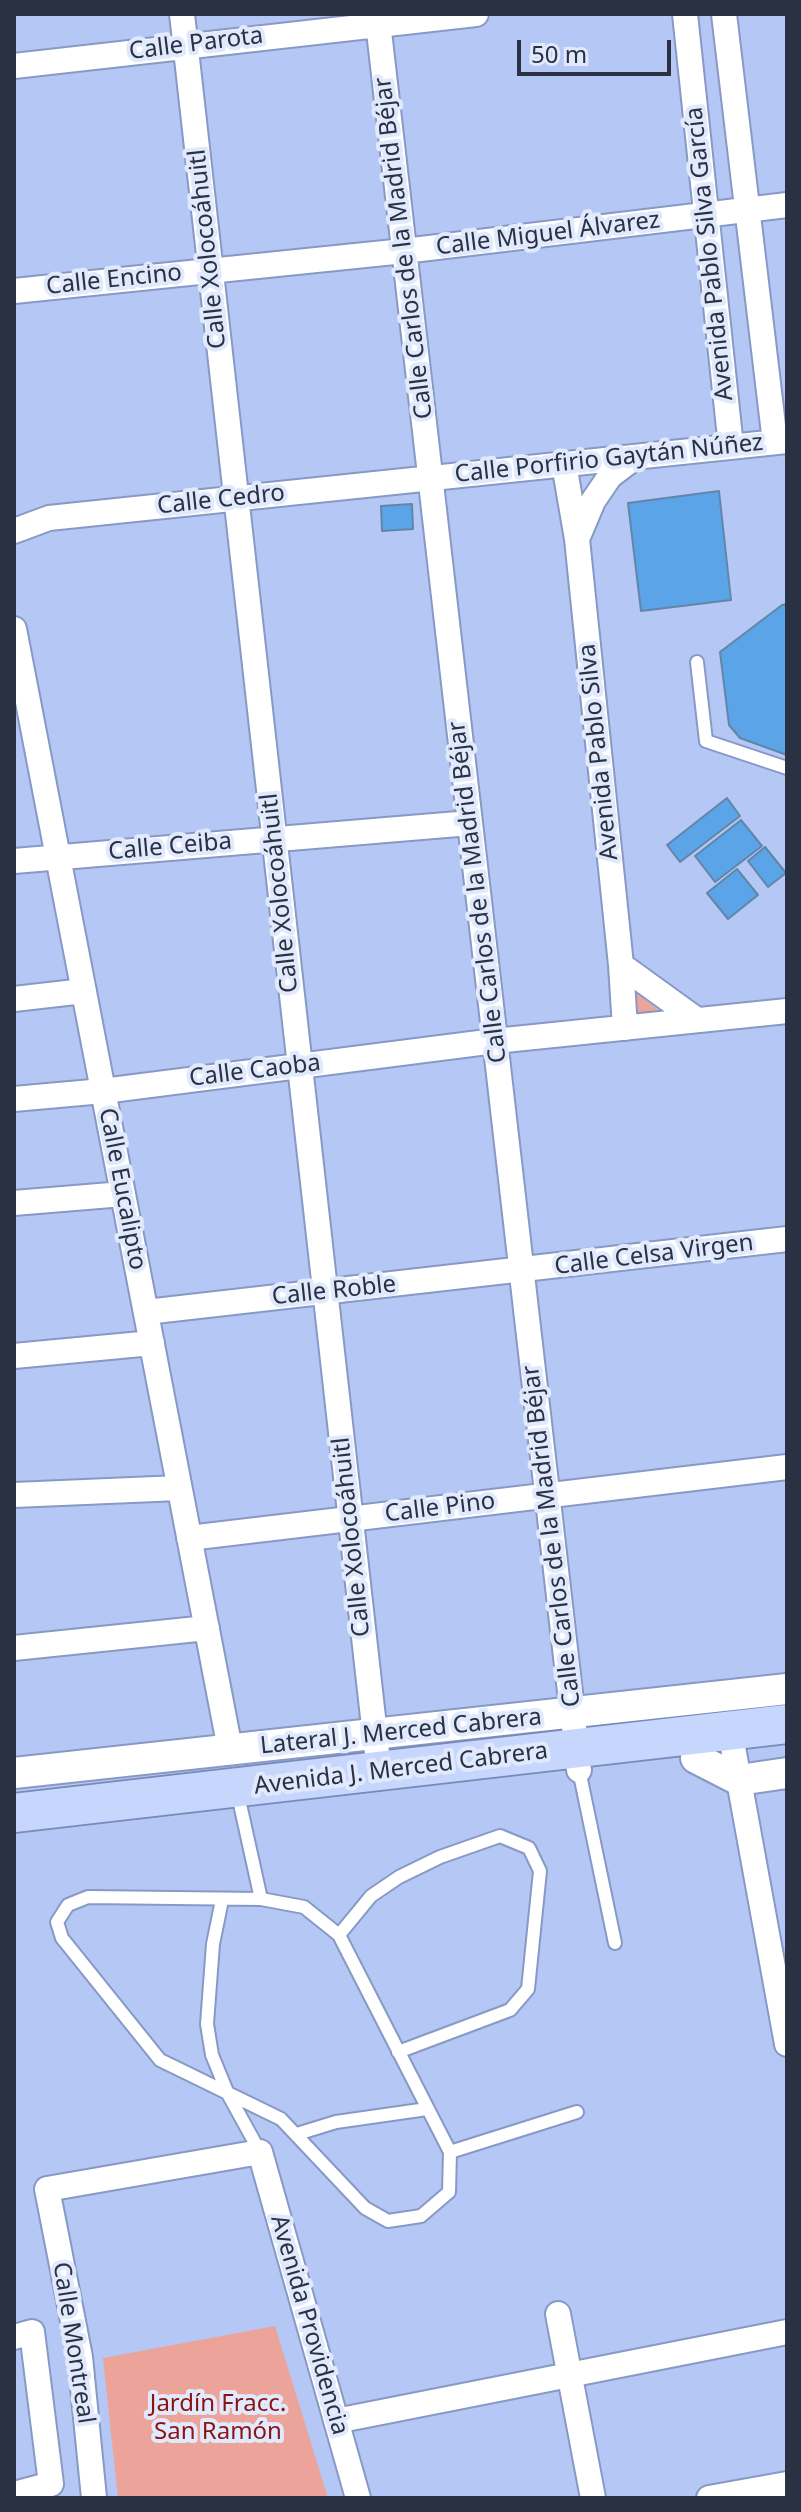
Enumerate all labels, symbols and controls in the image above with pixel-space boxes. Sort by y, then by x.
street label: Calle Parota [127,21,265,67]
scale bar [521,24,675,74]
text: 50 m [531,37,587,70]
street label: Calle Carlos de la Madrid Béjar [369,76,439,420]
street label: Avenida Pablo Silva García [680,106,740,402]
street label: Calle Xolocoáhuitl [183,148,233,350]
street label: Calle Miguel Álvarez [434,206,662,262]
street label: Calle Encino [45,259,183,301]
street label: Calle Porfirio Gaytán Núñez [453,428,765,490]
street label: Calle Cedro [156,479,286,521]
street label: Avenida Pablo Silva [573,642,625,862]
street label: Calle Carlos de la Madrid Béjar [443,720,513,1064]
street label: Calle Xolocoáhuitl [255,792,305,994]
street label: Calle Ceiba [107,827,233,867]
street label: Calle Caoba [188,1049,322,1093]
street label: Calle Eucalipto [92,1106,152,1272]
street label: Calle Celsa Virgen [553,1229,755,1281]
street label: Calle Roble [270,1270,398,1312]
street label: Calle Carlos de la Madrid Béjar [517,1364,587,1708]
street label: Calle Xolocoáhuitl [327,1436,377,1638]
street label: Calle Pino [383,1487,497,1529]
street label: Lateral J. Merced Cabrera [259,1703,543,1761]
street label: Avenida J. Merced Cabrera [252,1737,550,1801]
street label: Avenida Providencia [264,2212,354,2438]
street label: Calle Montreal [46,2260,100,2426]
park label: Jardín Fracc. San Ramón [150,2390,286,2446]

